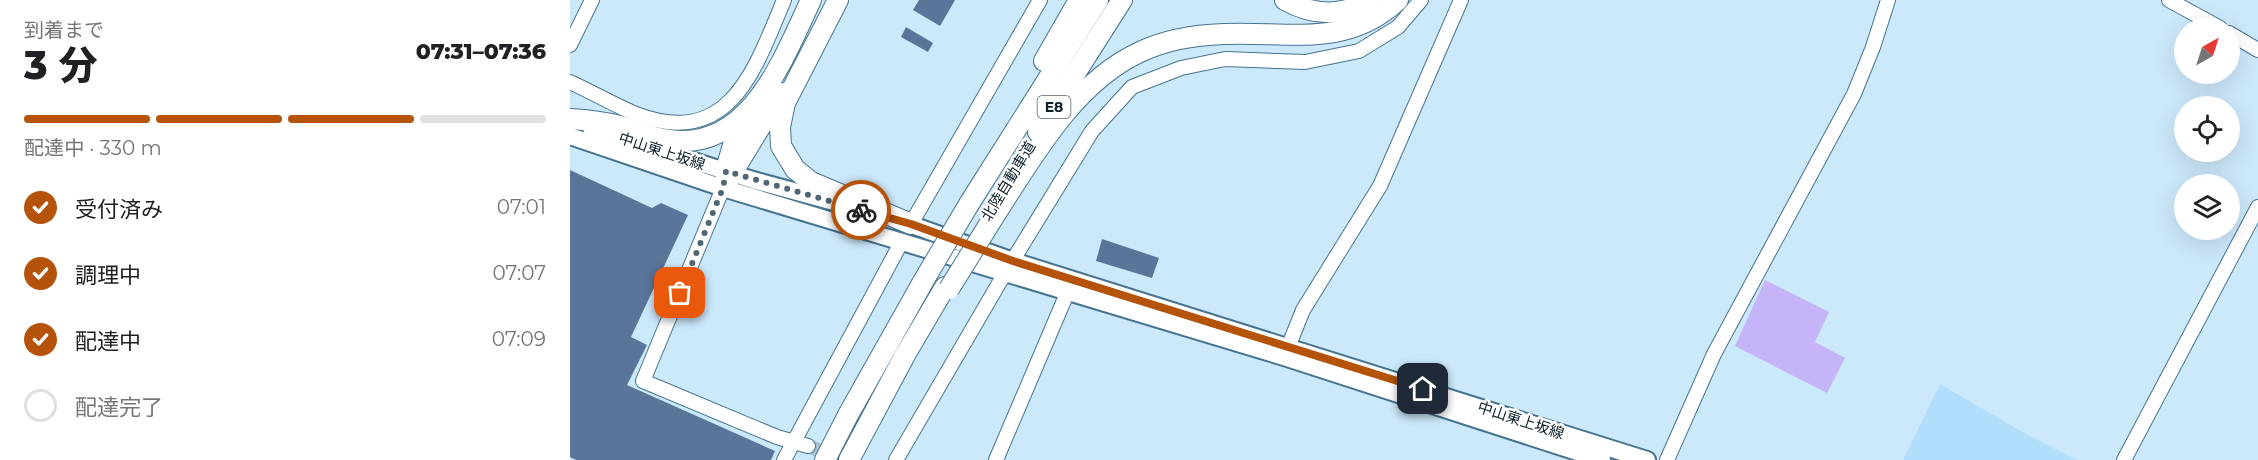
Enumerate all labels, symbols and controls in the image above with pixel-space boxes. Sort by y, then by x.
text: 到着まで [24,18,104,42]
north arrow [2174,18,2240,84]
map controls [2174,18,2240,240]
text: 07:31–07:36 [416,38,546,65]
text: 3 分 [24,41,98,89]
road number: E8 [1038,96,1070,118]
button: locate [2174,96,2240,162]
street label: 中山東上坂線 [616,128,708,174]
text: 配達中 · 330 m [24,136,162,160]
street label: 北陸自動車道 [977,138,1039,224]
button: layers [2174,174,2240,240]
courier [831,180,891,240]
icon: check [24,191,57,224]
icon: bike [845,194,878,227]
text: 07:01 [497,195,546,219]
text: 受付済み [75,196,163,223]
icon: check [24,257,57,290]
text: 07:07 [492,261,546,285]
text: 調理中 [75,262,141,289]
pin [654,267,705,318]
icon: bag [663,276,696,309]
icon: check [24,323,57,356]
text: 07:09 [492,327,546,351]
text: 配達中 [75,328,141,355]
pin [1397,363,1448,414]
icon: home [1406,372,1439,405]
text: 配達完了 [75,394,163,421]
street label: 中山東上坂線 [1475,397,1567,443]

